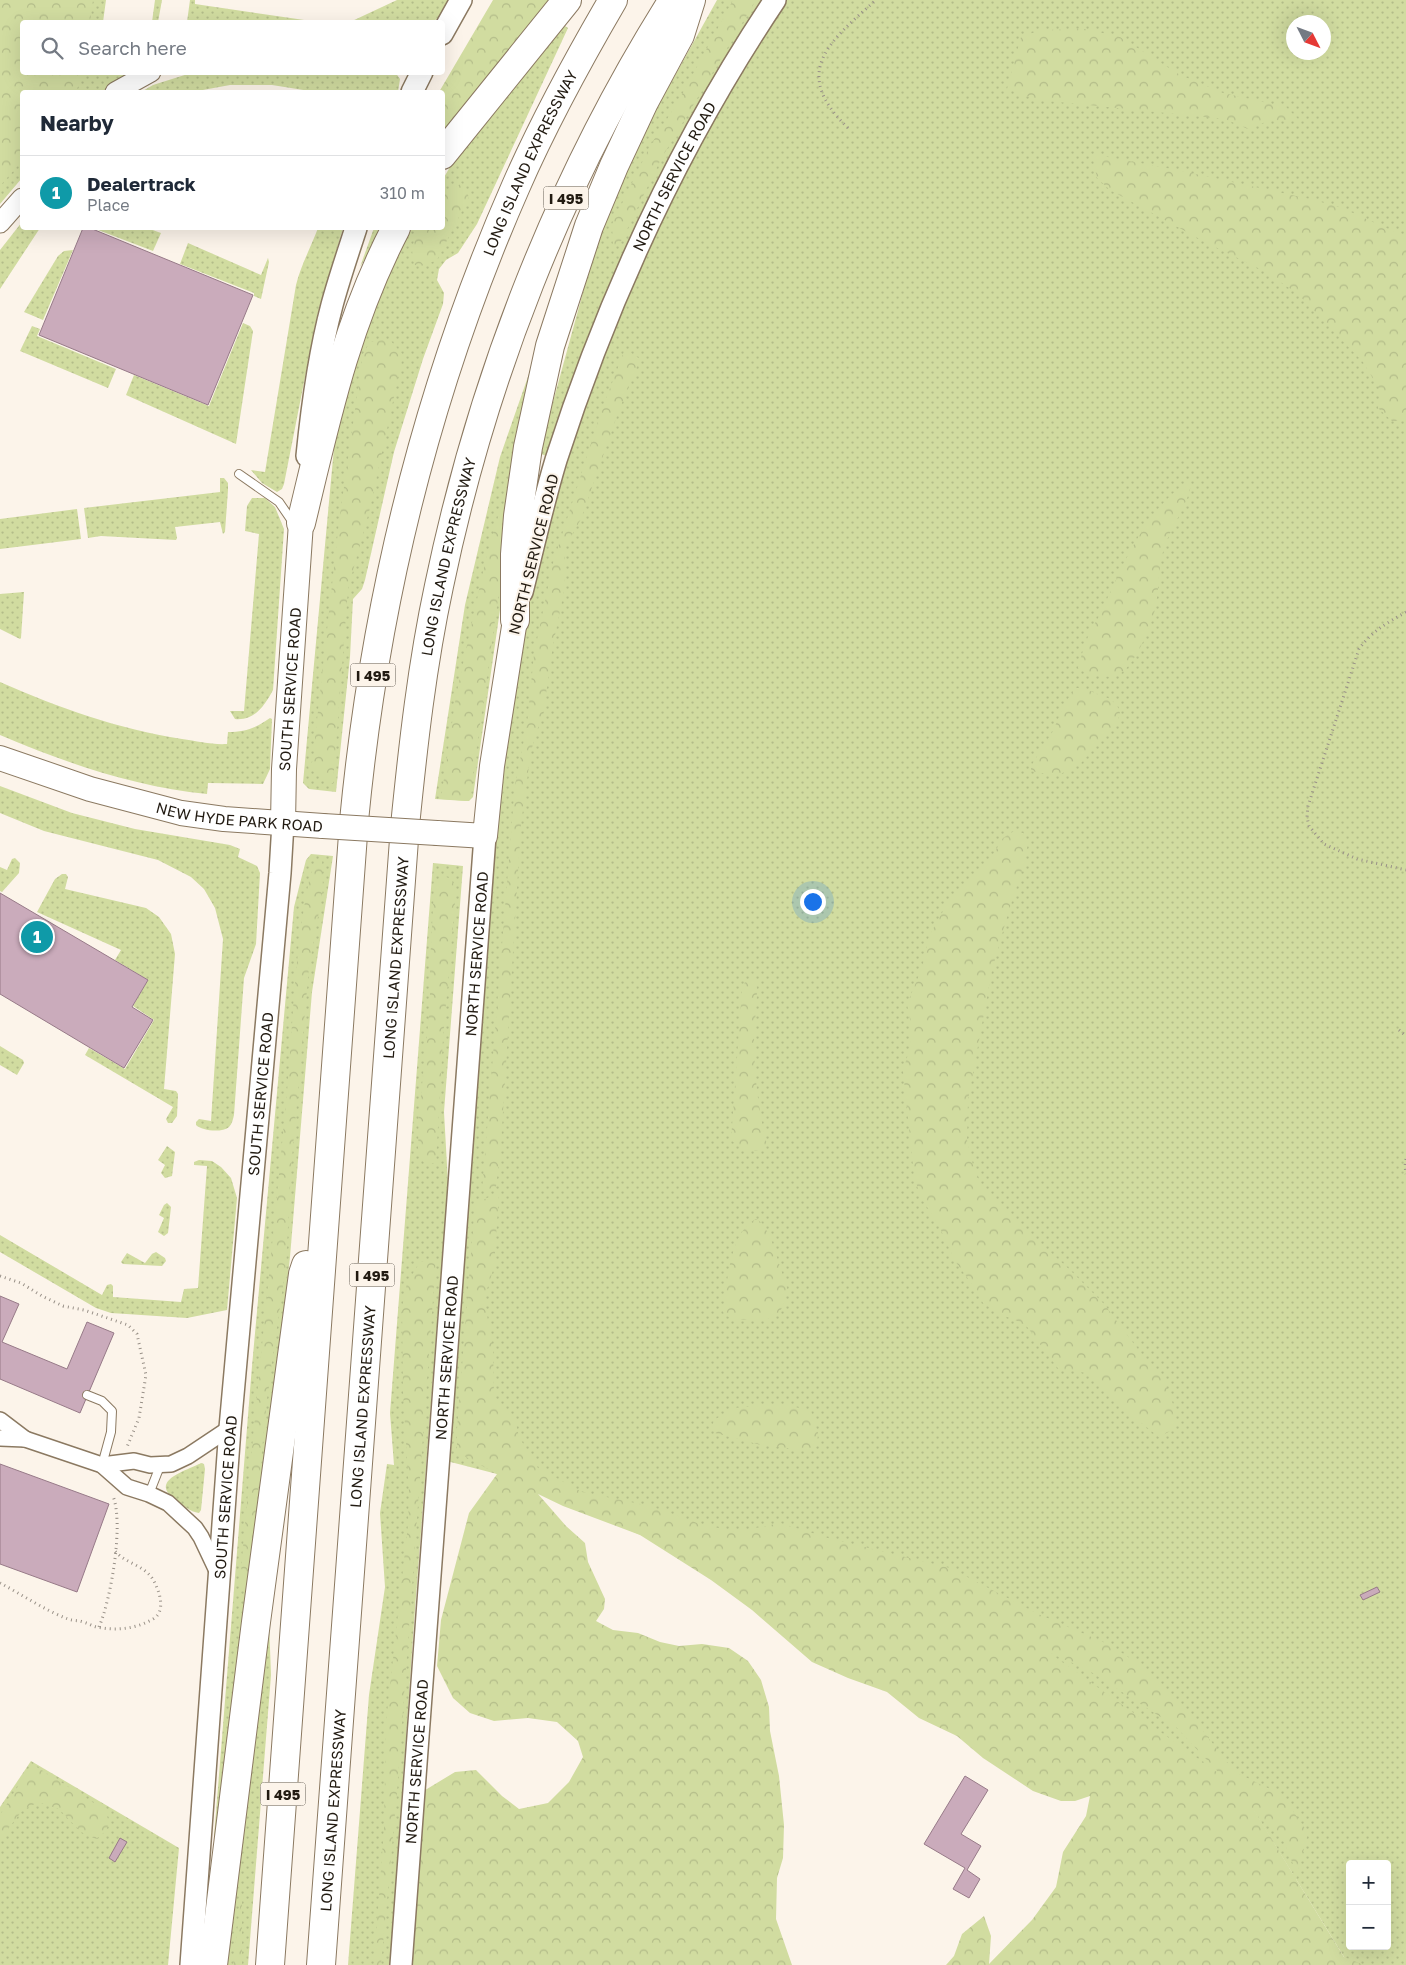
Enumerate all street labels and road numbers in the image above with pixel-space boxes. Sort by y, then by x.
street label: LONG ISLAND EXPRESSWAY [479,66,581,258]
street label: NORTH SERVICE ROAD [628,98,719,254]
road number: I 495 [544,187,588,210]
street label: LONG ISLAND EXPRESSWAY [417,455,479,657]
street label: NORTH SERVICE ROAD [504,472,562,636]
street label: SOUTH SERVICE ROAD [275,607,304,772]
road number: I 495 [350,664,396,686]
street label: NEW HYDE PARK ROAD [154,798,324,835]
street label: LONG ISLAND EXPRESSWAY [379,856,412,1060]
street label: NORTH SERVICE ROAD [461,871,491,1037]
street label: SOUTH SERVICE ROAD [244,1011,276,1176]
road number: I 495 [350,1264,394,1286]
street label: NORTH SERVICE ROAD [431,1275,461,1441]
street label: LONG ISLAND EXPRESSWAY [346,1304,379,1508]
street label: SOUTH SERVICE ROAD [210,1414,240,1580]
street label: NORTH SERVICE ROAD [401,1679,431,1845]
street label: LONG ISLAND EXPRESSWAY [316,1708,349,1912]
road number: I 495 [260,1782,306,1806]

